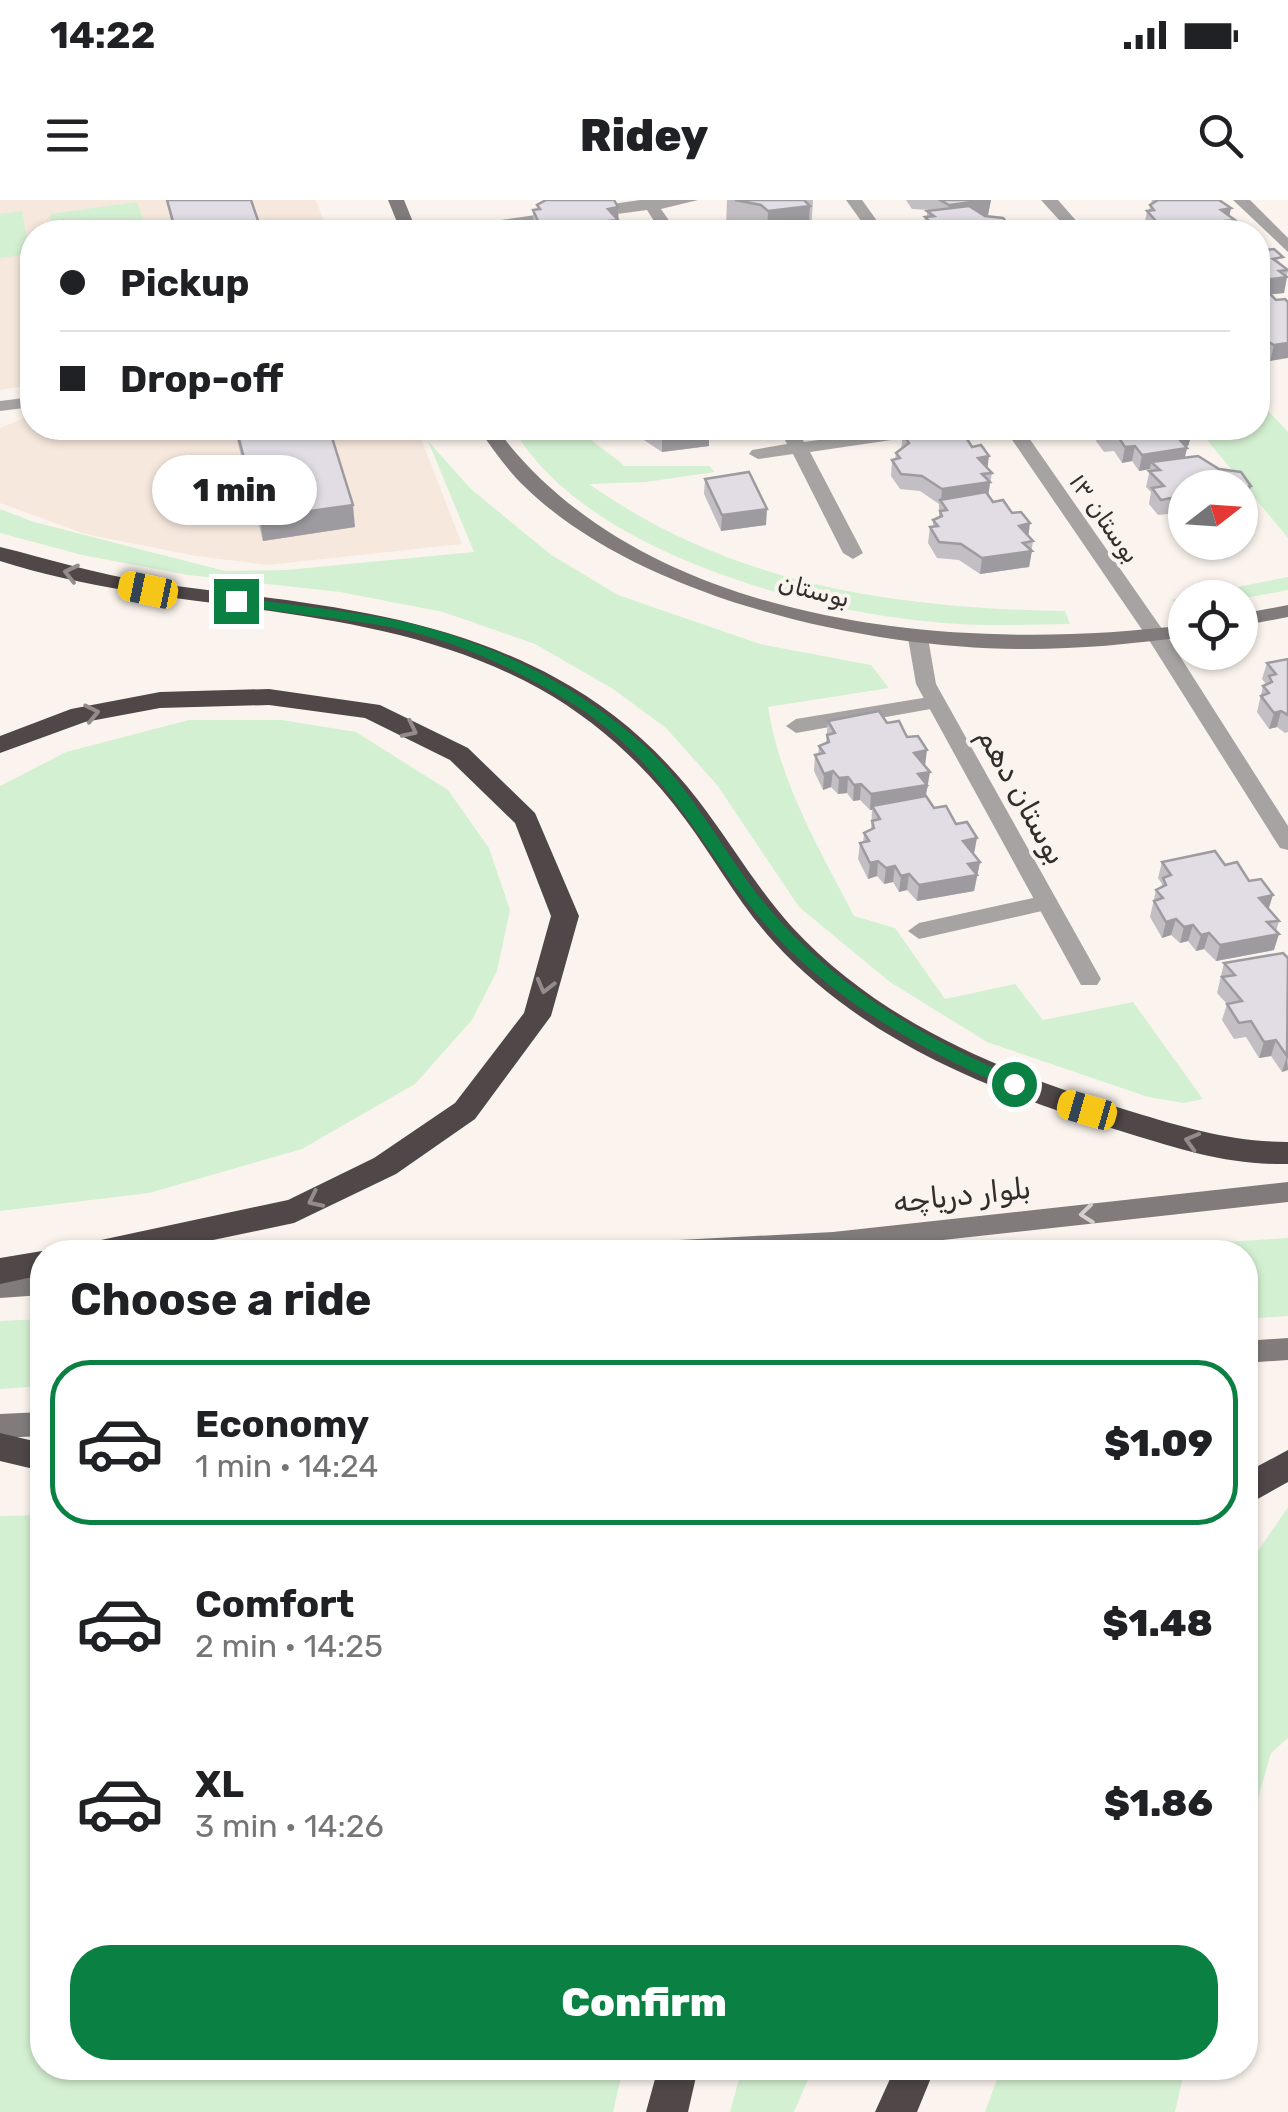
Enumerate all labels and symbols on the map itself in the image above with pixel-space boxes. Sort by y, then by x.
callout: 1 min [154,456,318,526]
street label: بوستان ۱۳ [1063,468,1146,569]
north arrow [1168,470,1258,560]
one-way arrow [63,564,80,585]
street label: بوستان [775,568,852,614]
car [116,569,180,611]
route end [214,579,259,624]
one-way arrow [83,704,100,725]
one-way arrow [400,718,418,738]
street label: بوستان دهم [969,721,1074,871]
one-way arrow [536,977,557,995]
route start [992,1062,1037,1107]
car [1054,1087,1120,1133]
one-way arrow [1184,1132,1201,1153]
street label: بلوار دریاچه [891,1170,1033,1220]
one-way arrow [307,1188,325,1208]
one-way arrow [1078,1203,1094,1224]

